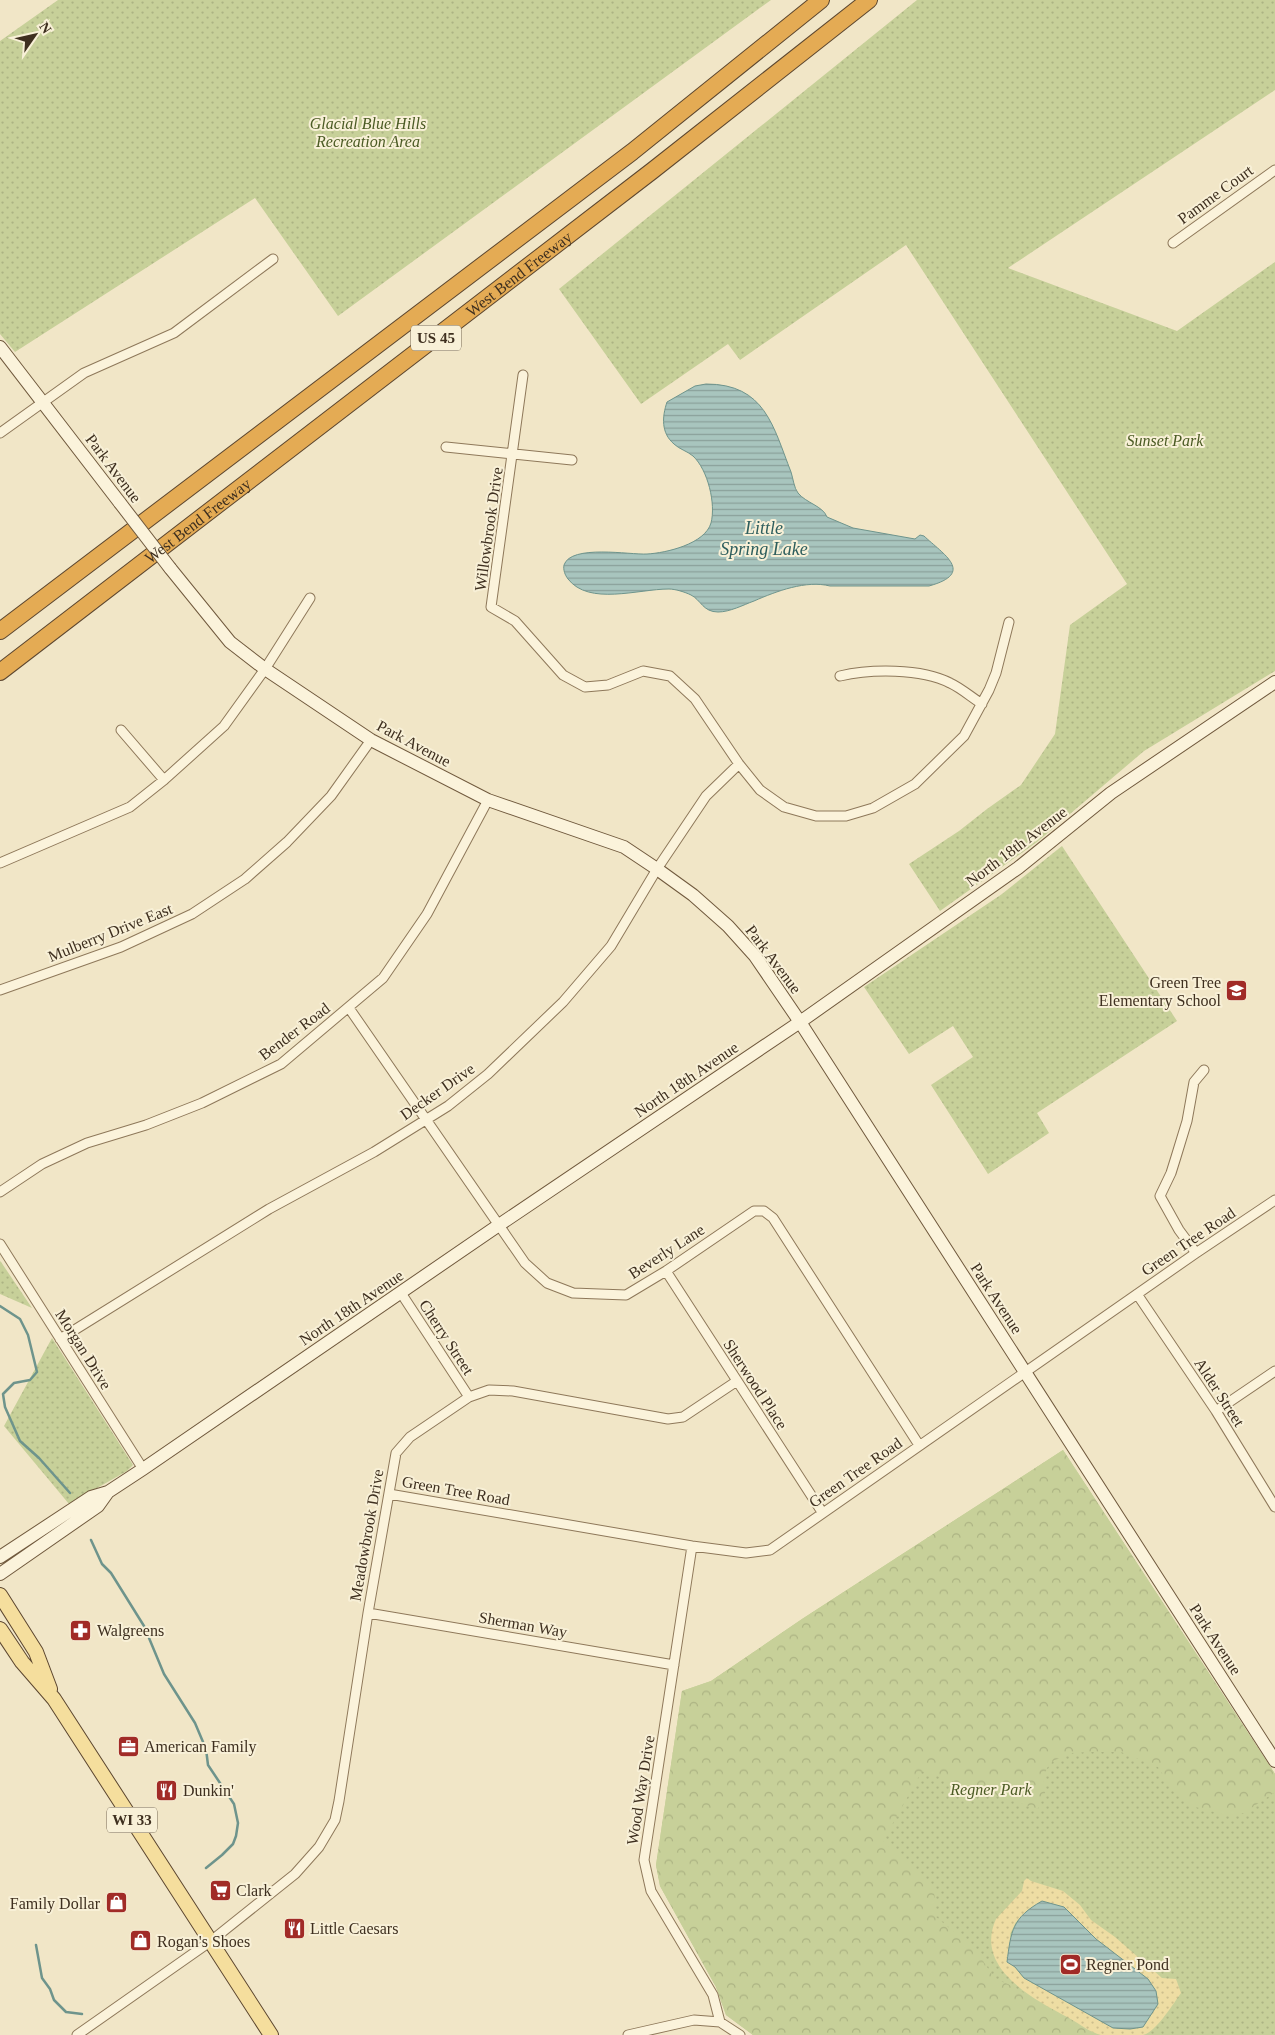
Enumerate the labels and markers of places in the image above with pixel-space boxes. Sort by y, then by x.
place label: Green Tree Elementary School [1099,974,1222,1010]
school or university icon: Green Tree Elementary School [1225,979,1249,1003]
pharmacy icon: Walgreens [69,1618,93,1642]
place label: Walgreens [97,1622,164,1640]
office icon: American Family [116,1734,140,1758]
place label: American Family [144,1738,256,1756]
restaurant icon: Dunkin' [155,1778,179,1802]
place label: Dunkin' [183,1782,234,1799]
supermarket icon: Clark [208,1878,232,1902]
place label: Clark [236,1882,272,1899]
shop icon: Family Dollar [104,1891,128,1915]
place label: Family Dollar [10,1895,101,1913]
restaurant icon: Little Caesars [282,1916,306,1940]
place label: Little Caesars [310,1920,398,1937]
shop icon: Rogan's Shoes [129,1929,153,1953]
place label: Rogan's Shoes [157,1933,250,1951]
sports icon: Regner Pond [1058,1952,1082,1976]
place label: Regner Pond [1086,1956,1169,1974]

